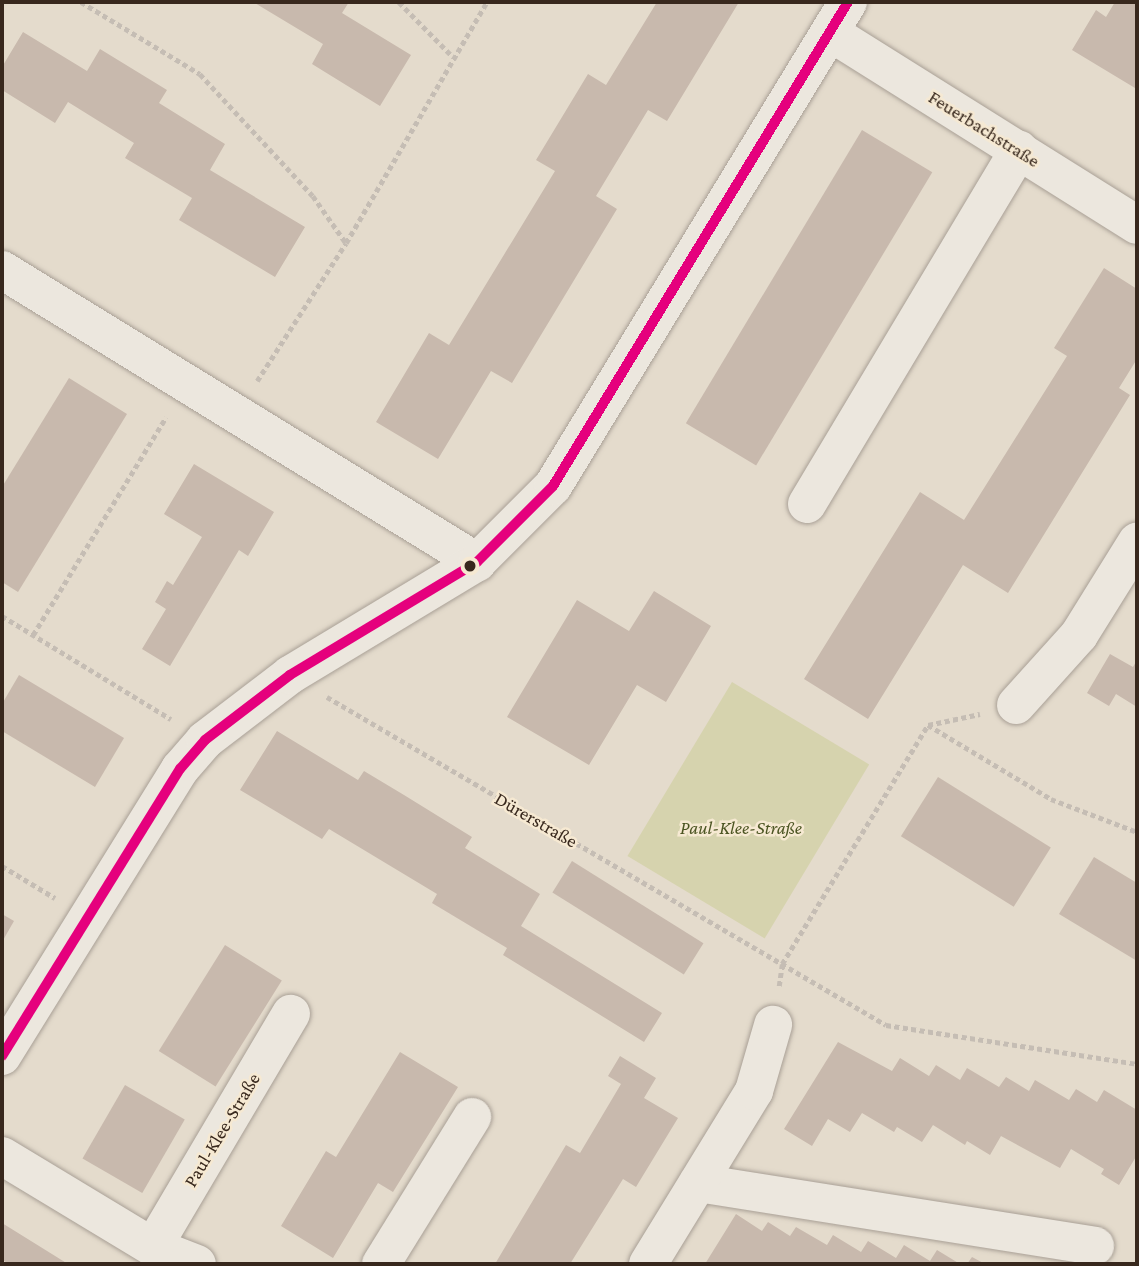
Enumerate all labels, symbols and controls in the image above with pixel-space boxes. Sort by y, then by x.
street label: Feuerbachstraße [924,86,1044,172]
unlabelled marker [463,559,477,573]
street label: Dürerstraße [491,787,581,853]
park label: Paul-Klee-Straße [680,817,802,839]
street label: Paul-Klee-Straße [179,1069,265,1191]

